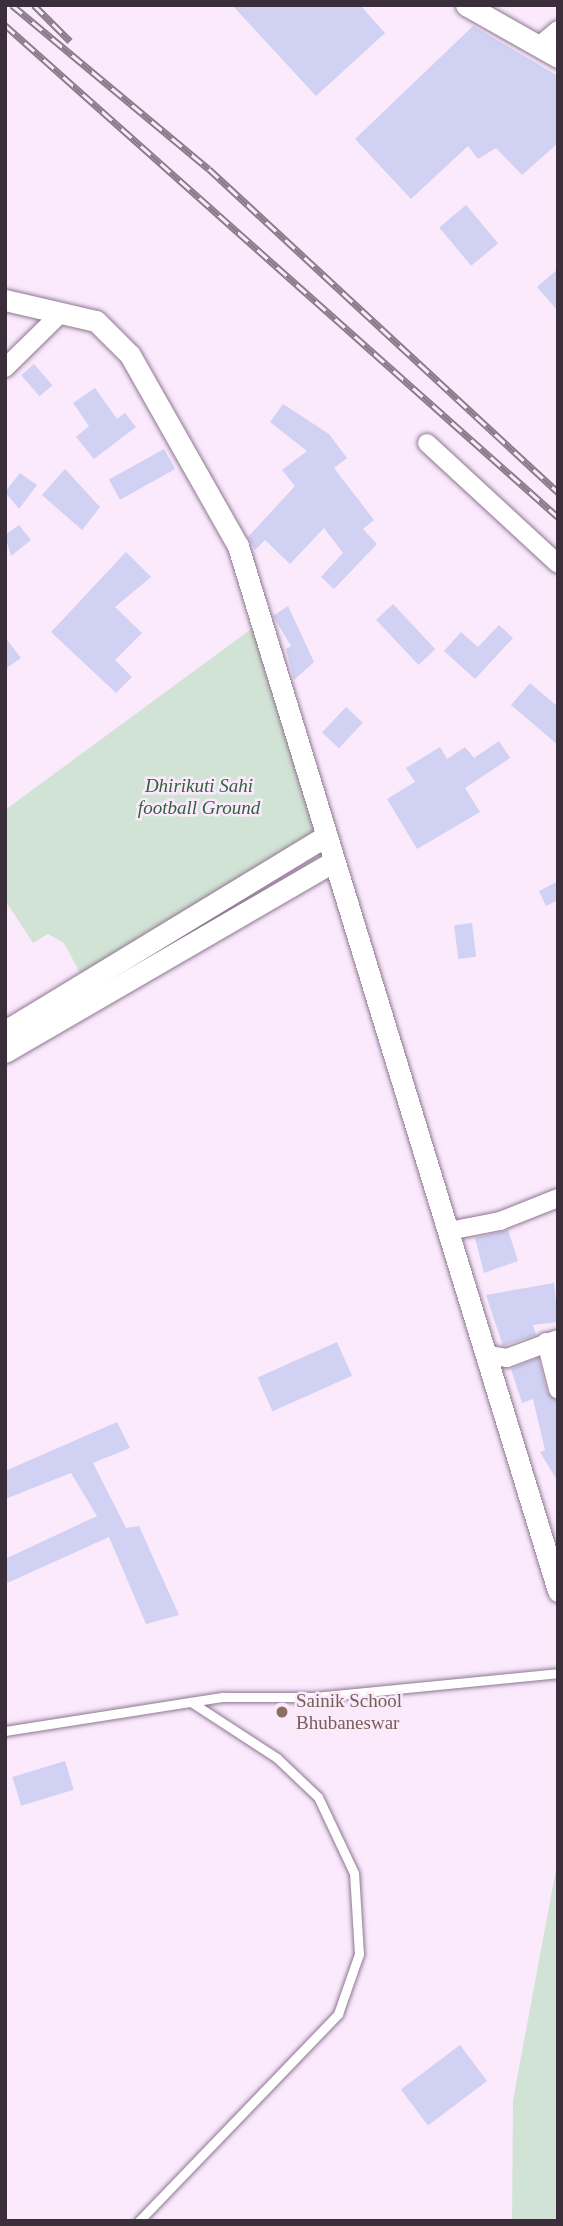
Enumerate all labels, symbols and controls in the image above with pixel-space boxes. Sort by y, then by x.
park label: Dhirikuti Sahi football Ground [138,775,260,819]
place label: Sainik School Bhubaneswar [296,1690,402,1734]
marker: Sainik School Bhubaneswar [274,1704,290,1720]

